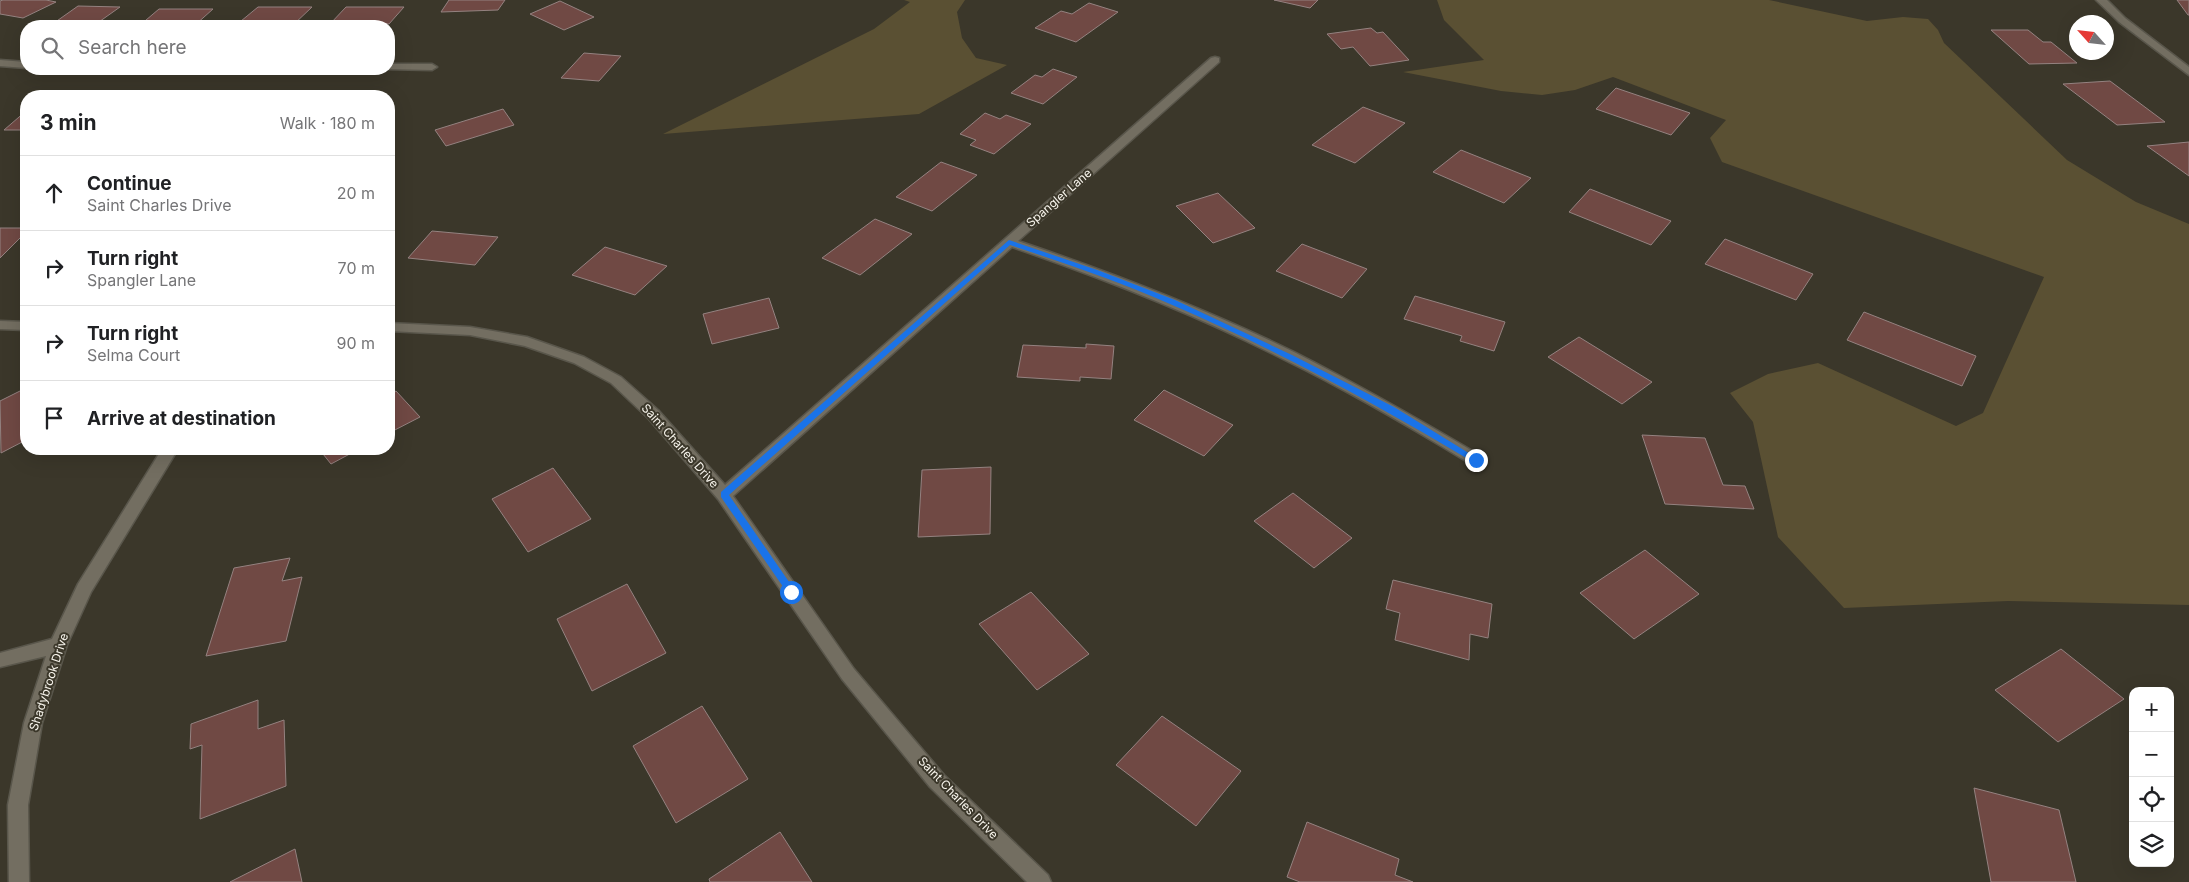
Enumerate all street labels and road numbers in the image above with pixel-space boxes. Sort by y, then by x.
street label: Spangler Lane [1023,165,1094,230]
street label: Saint Charles Drive [639,400,722,491]
street label: Shadybrook Drive [26,631,71,732]
street label: Saint Charles Drive [915,753,1001,842]

